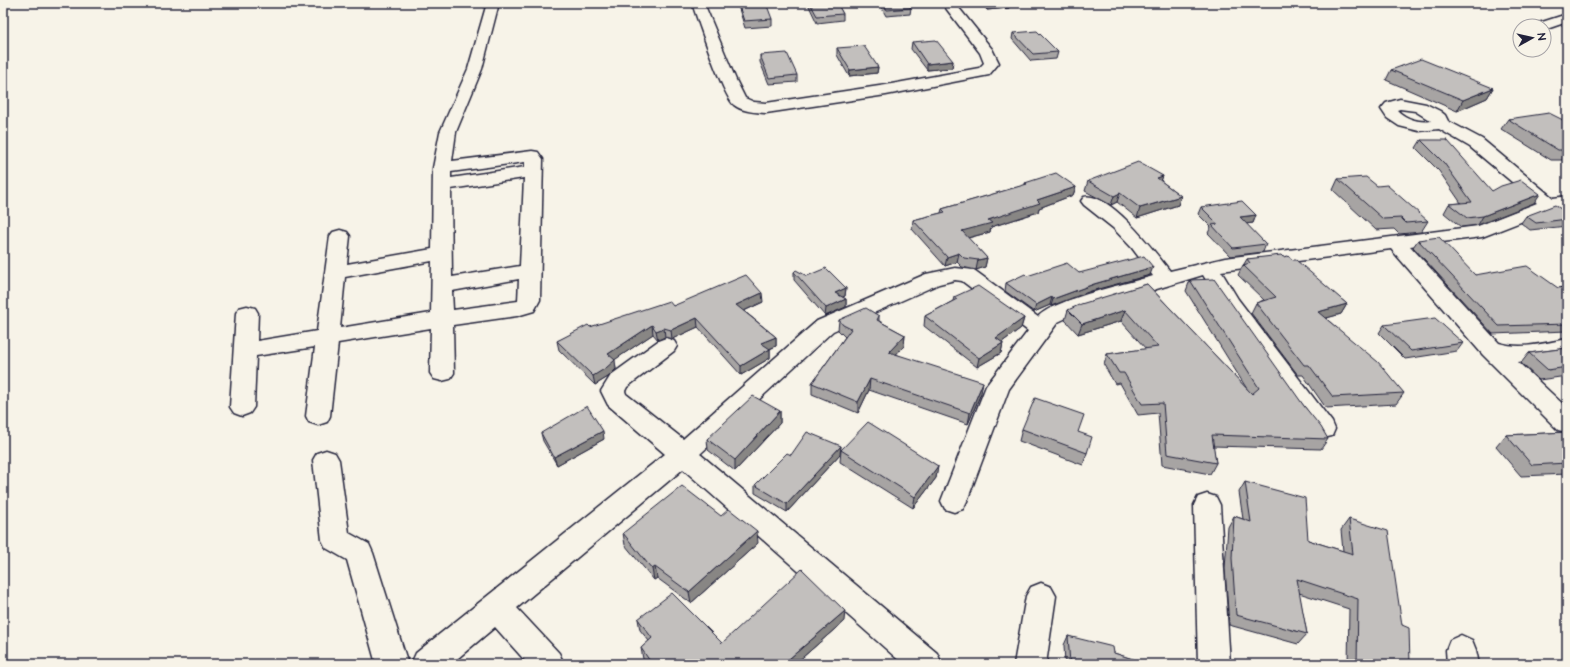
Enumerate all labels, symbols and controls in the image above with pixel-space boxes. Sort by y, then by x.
north arrow [1512,18,1552,58]
text: N [1533,32,1549,41]

